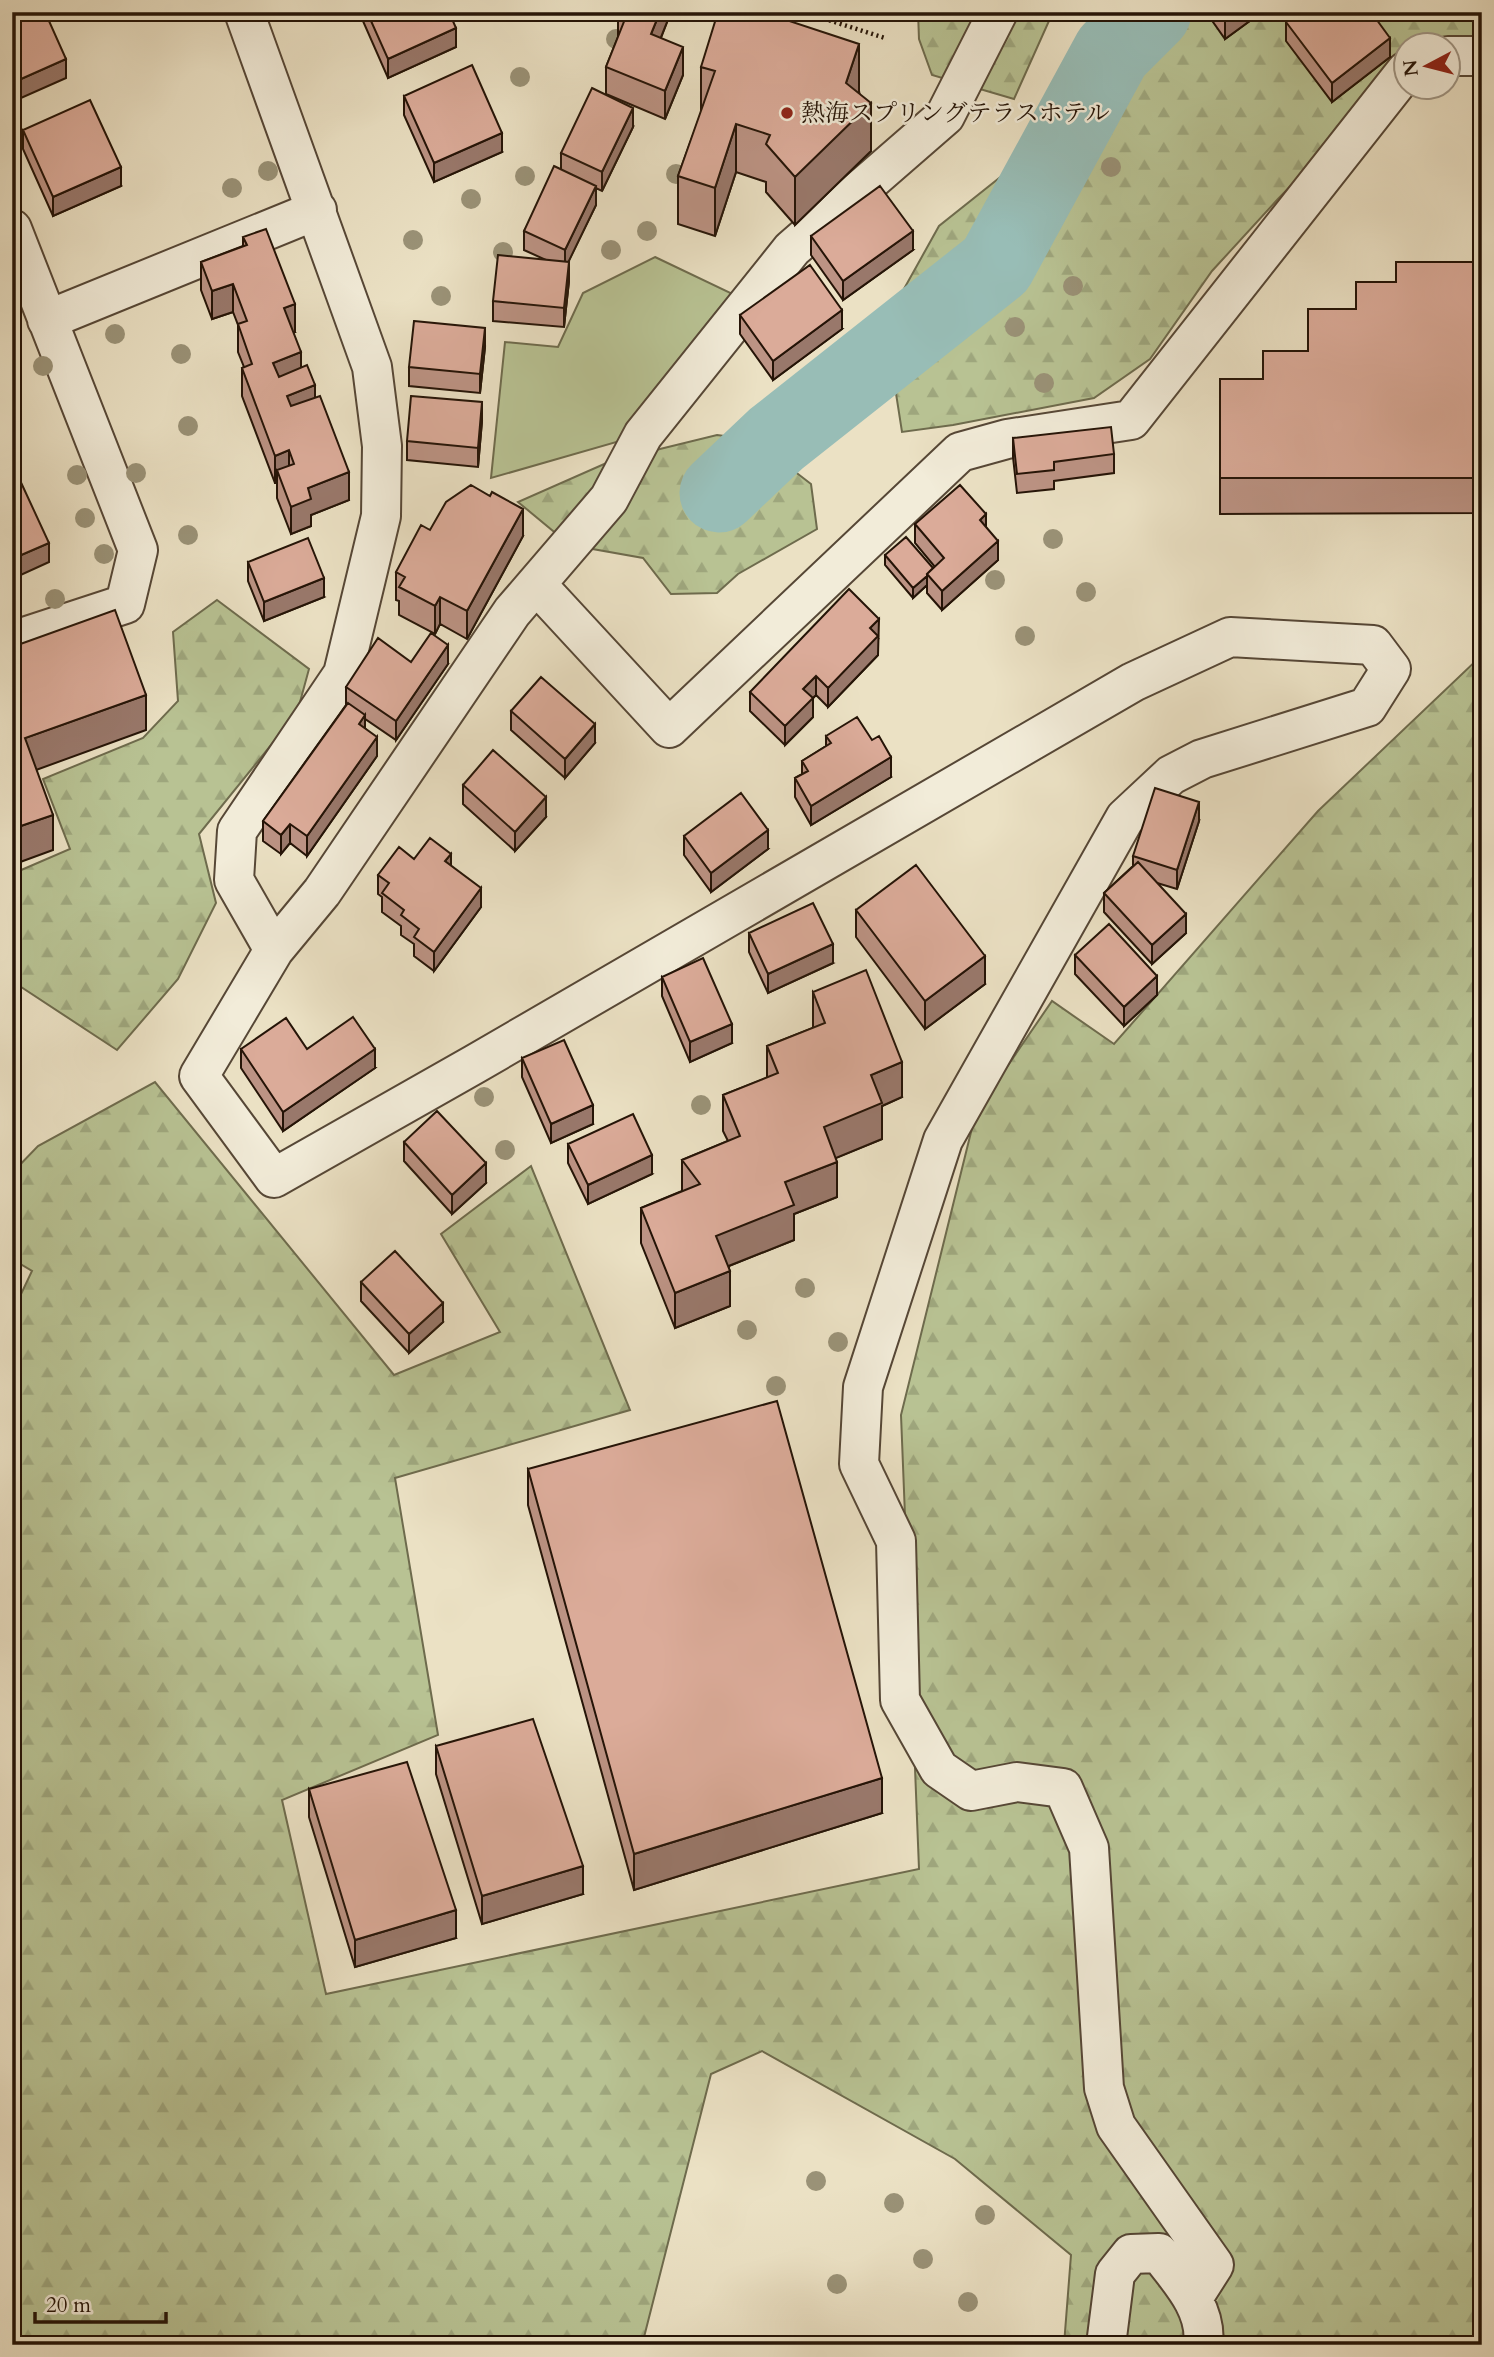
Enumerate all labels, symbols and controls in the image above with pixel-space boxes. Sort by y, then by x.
north arrow [1392,32,1462,102]
text: N [1397,58,1425,78]
place label: 熱海スプリングテラスホテル [801,97,1110,130]
marker: 熱海スプリングテラスホテル [779,105,795,121]
scale bar [35,2280,166,2324]
text: 20 m [46,2291,91,2320]

